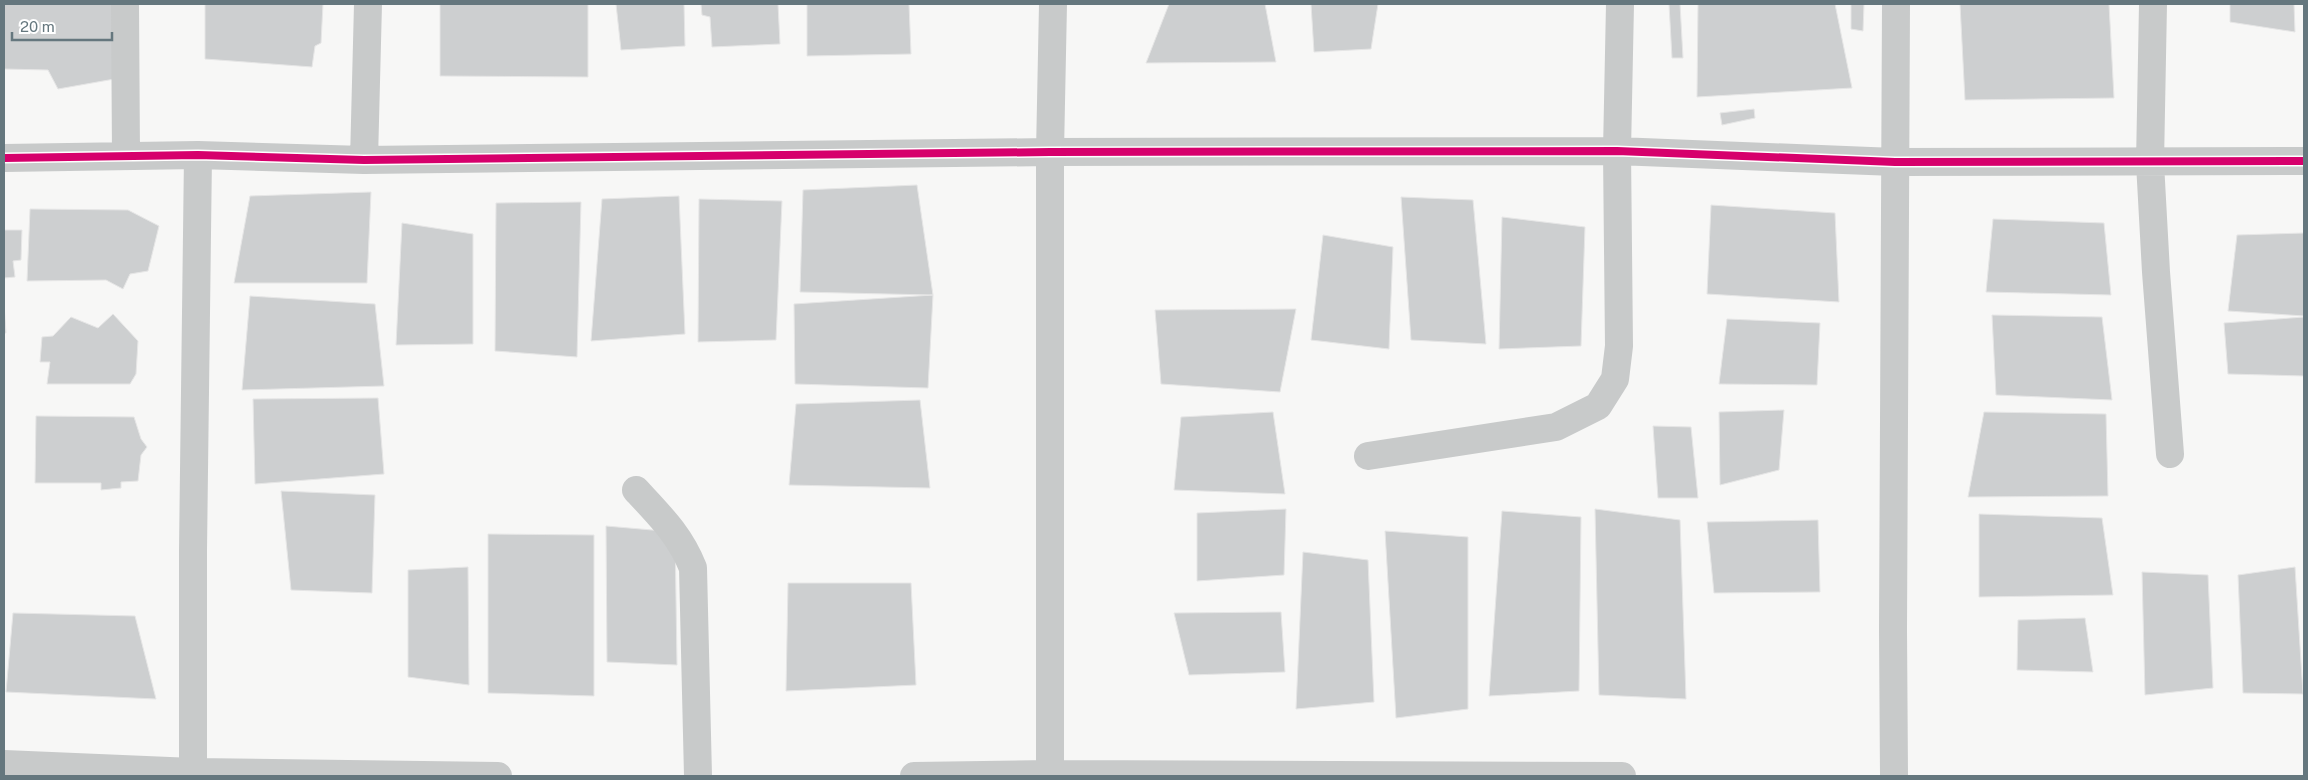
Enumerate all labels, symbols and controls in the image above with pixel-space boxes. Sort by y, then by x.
scale bar [12,10,112,42]
text: 20 m [20,18,55,35]

